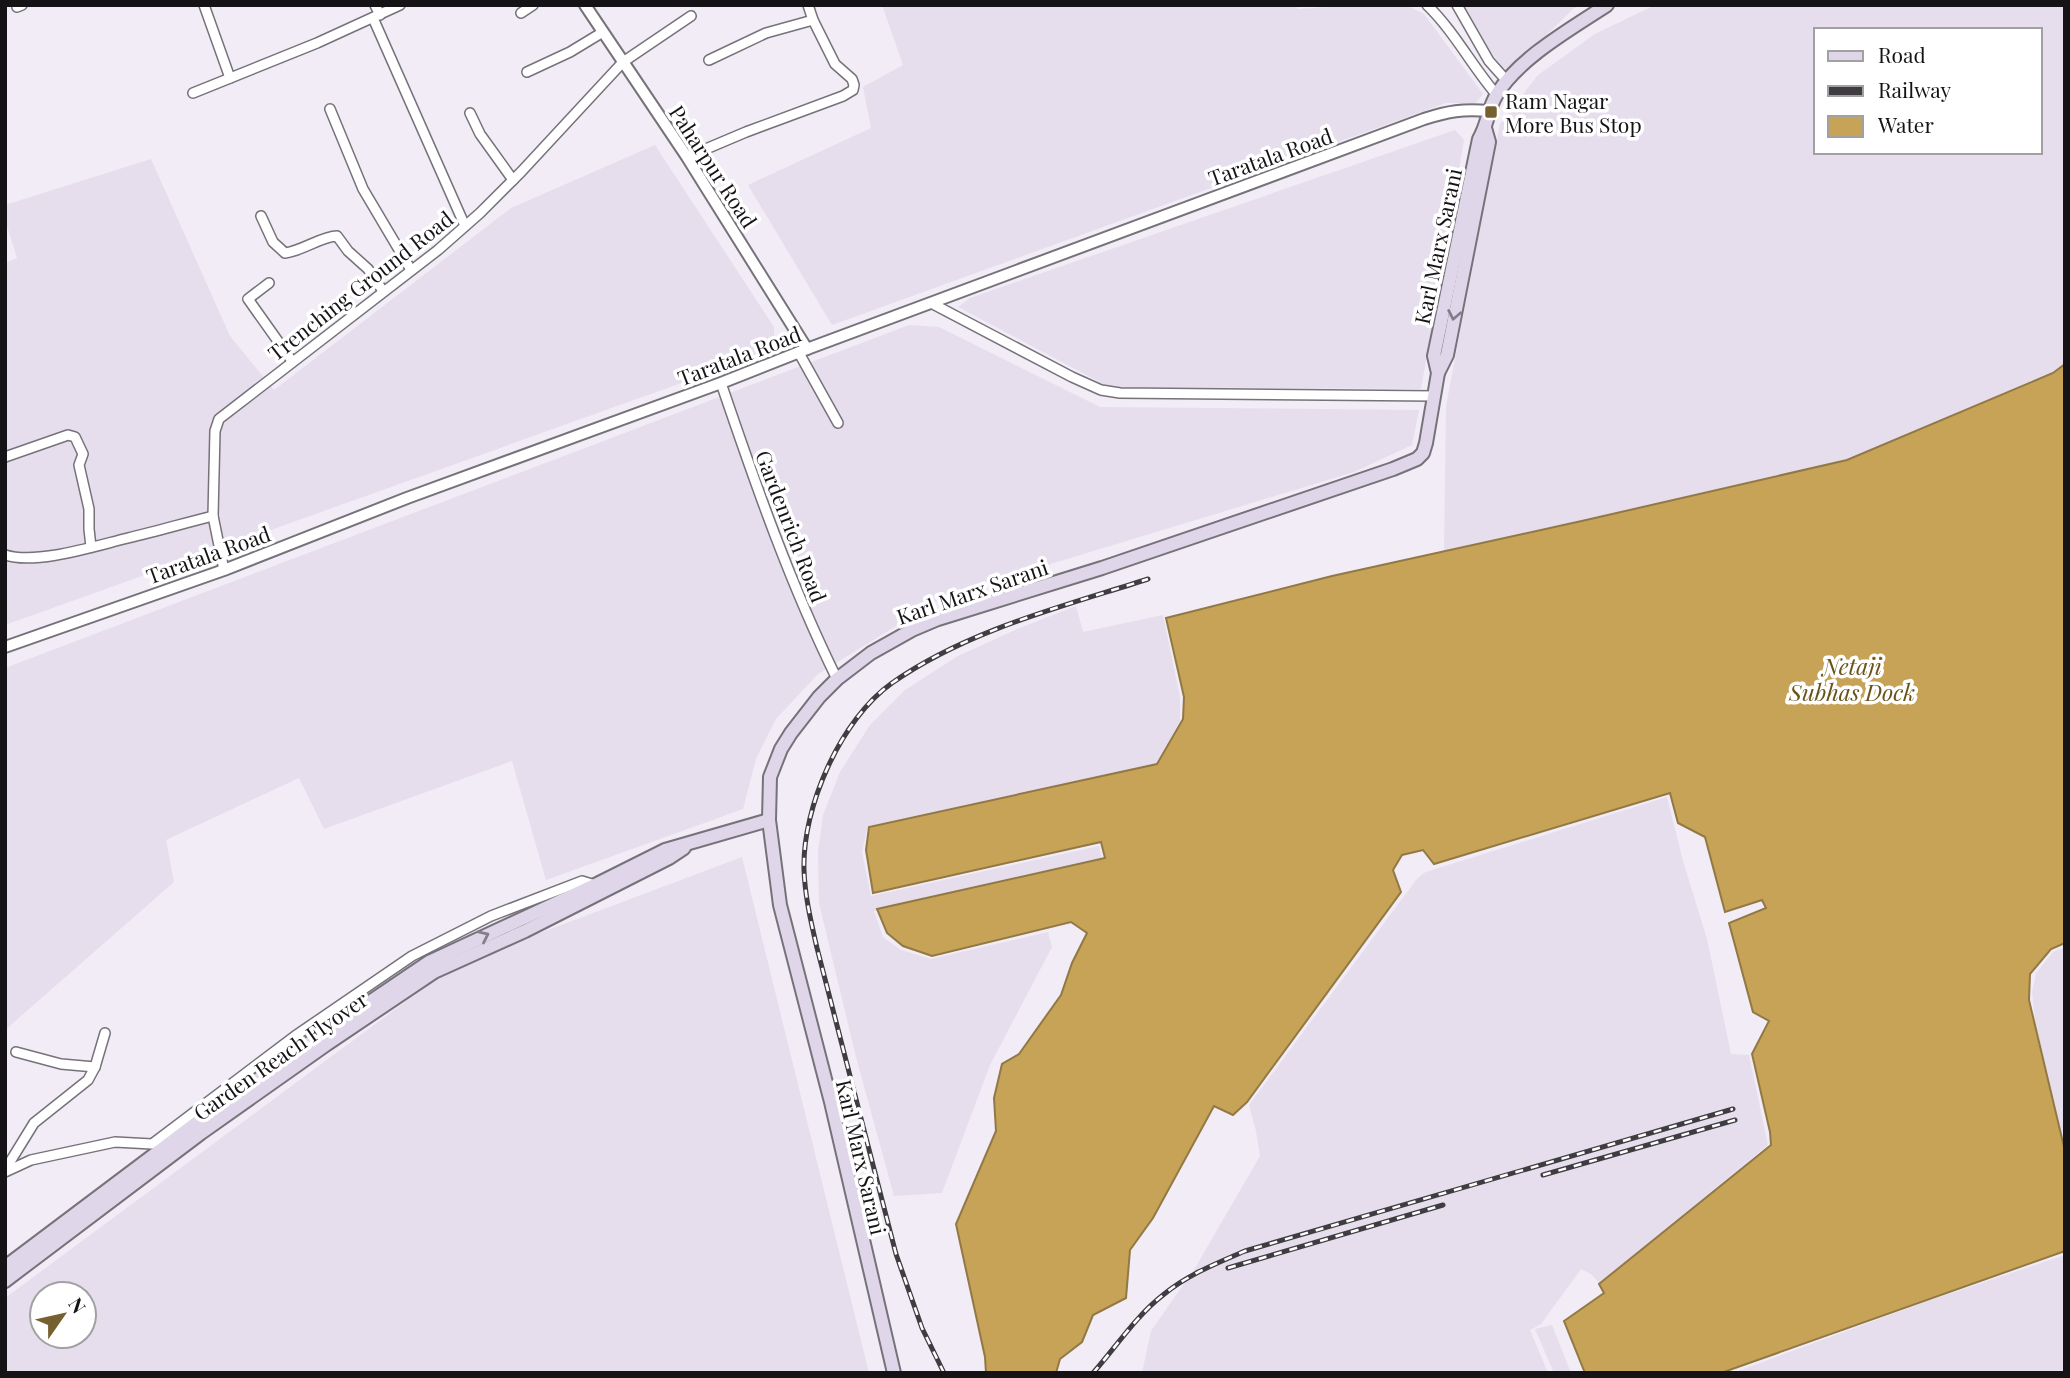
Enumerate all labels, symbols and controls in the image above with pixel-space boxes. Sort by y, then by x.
legend [1814,28,2042,154]
text: Road [1878,40,1926,68]
text: Railway [1878,75,1952,103]
place label: Ram Nagar More Bus Stop [1505,86,1642,138]
street label: Paharpur Road [664,99,764,233]
marker: Ram Nagar More Bus Stop [1483,104,1499,120]
text: Water [1877,110,1934,138]
street label: Taratala Road [1204,121,1336,191]
street label: Karl Marx Sarani [1407,166,1467,326]
street label: Trenching Ground Road [262,204,458,366]
one-way arrow [1447,309,1462,321]
street label: Taratala Road [673,319,805,391]
street label: Gardenrich Road [750,446,834,606]
street label: Taratala Road [142,519,274,589]
street label: Karl Marx Sarani [892,552,1052,630]
water label: Netaji Subhas Dock [1788,650,1915,707]
one-way arrow [477,930,489,944]
street label: Garden Reach Flyover [187,984,373,1126]
street label: Karl Marx Sarani [831,1077,893,1237]
north arrow [28,1280,98,1350]
text: N [63,1292,93,1318]

